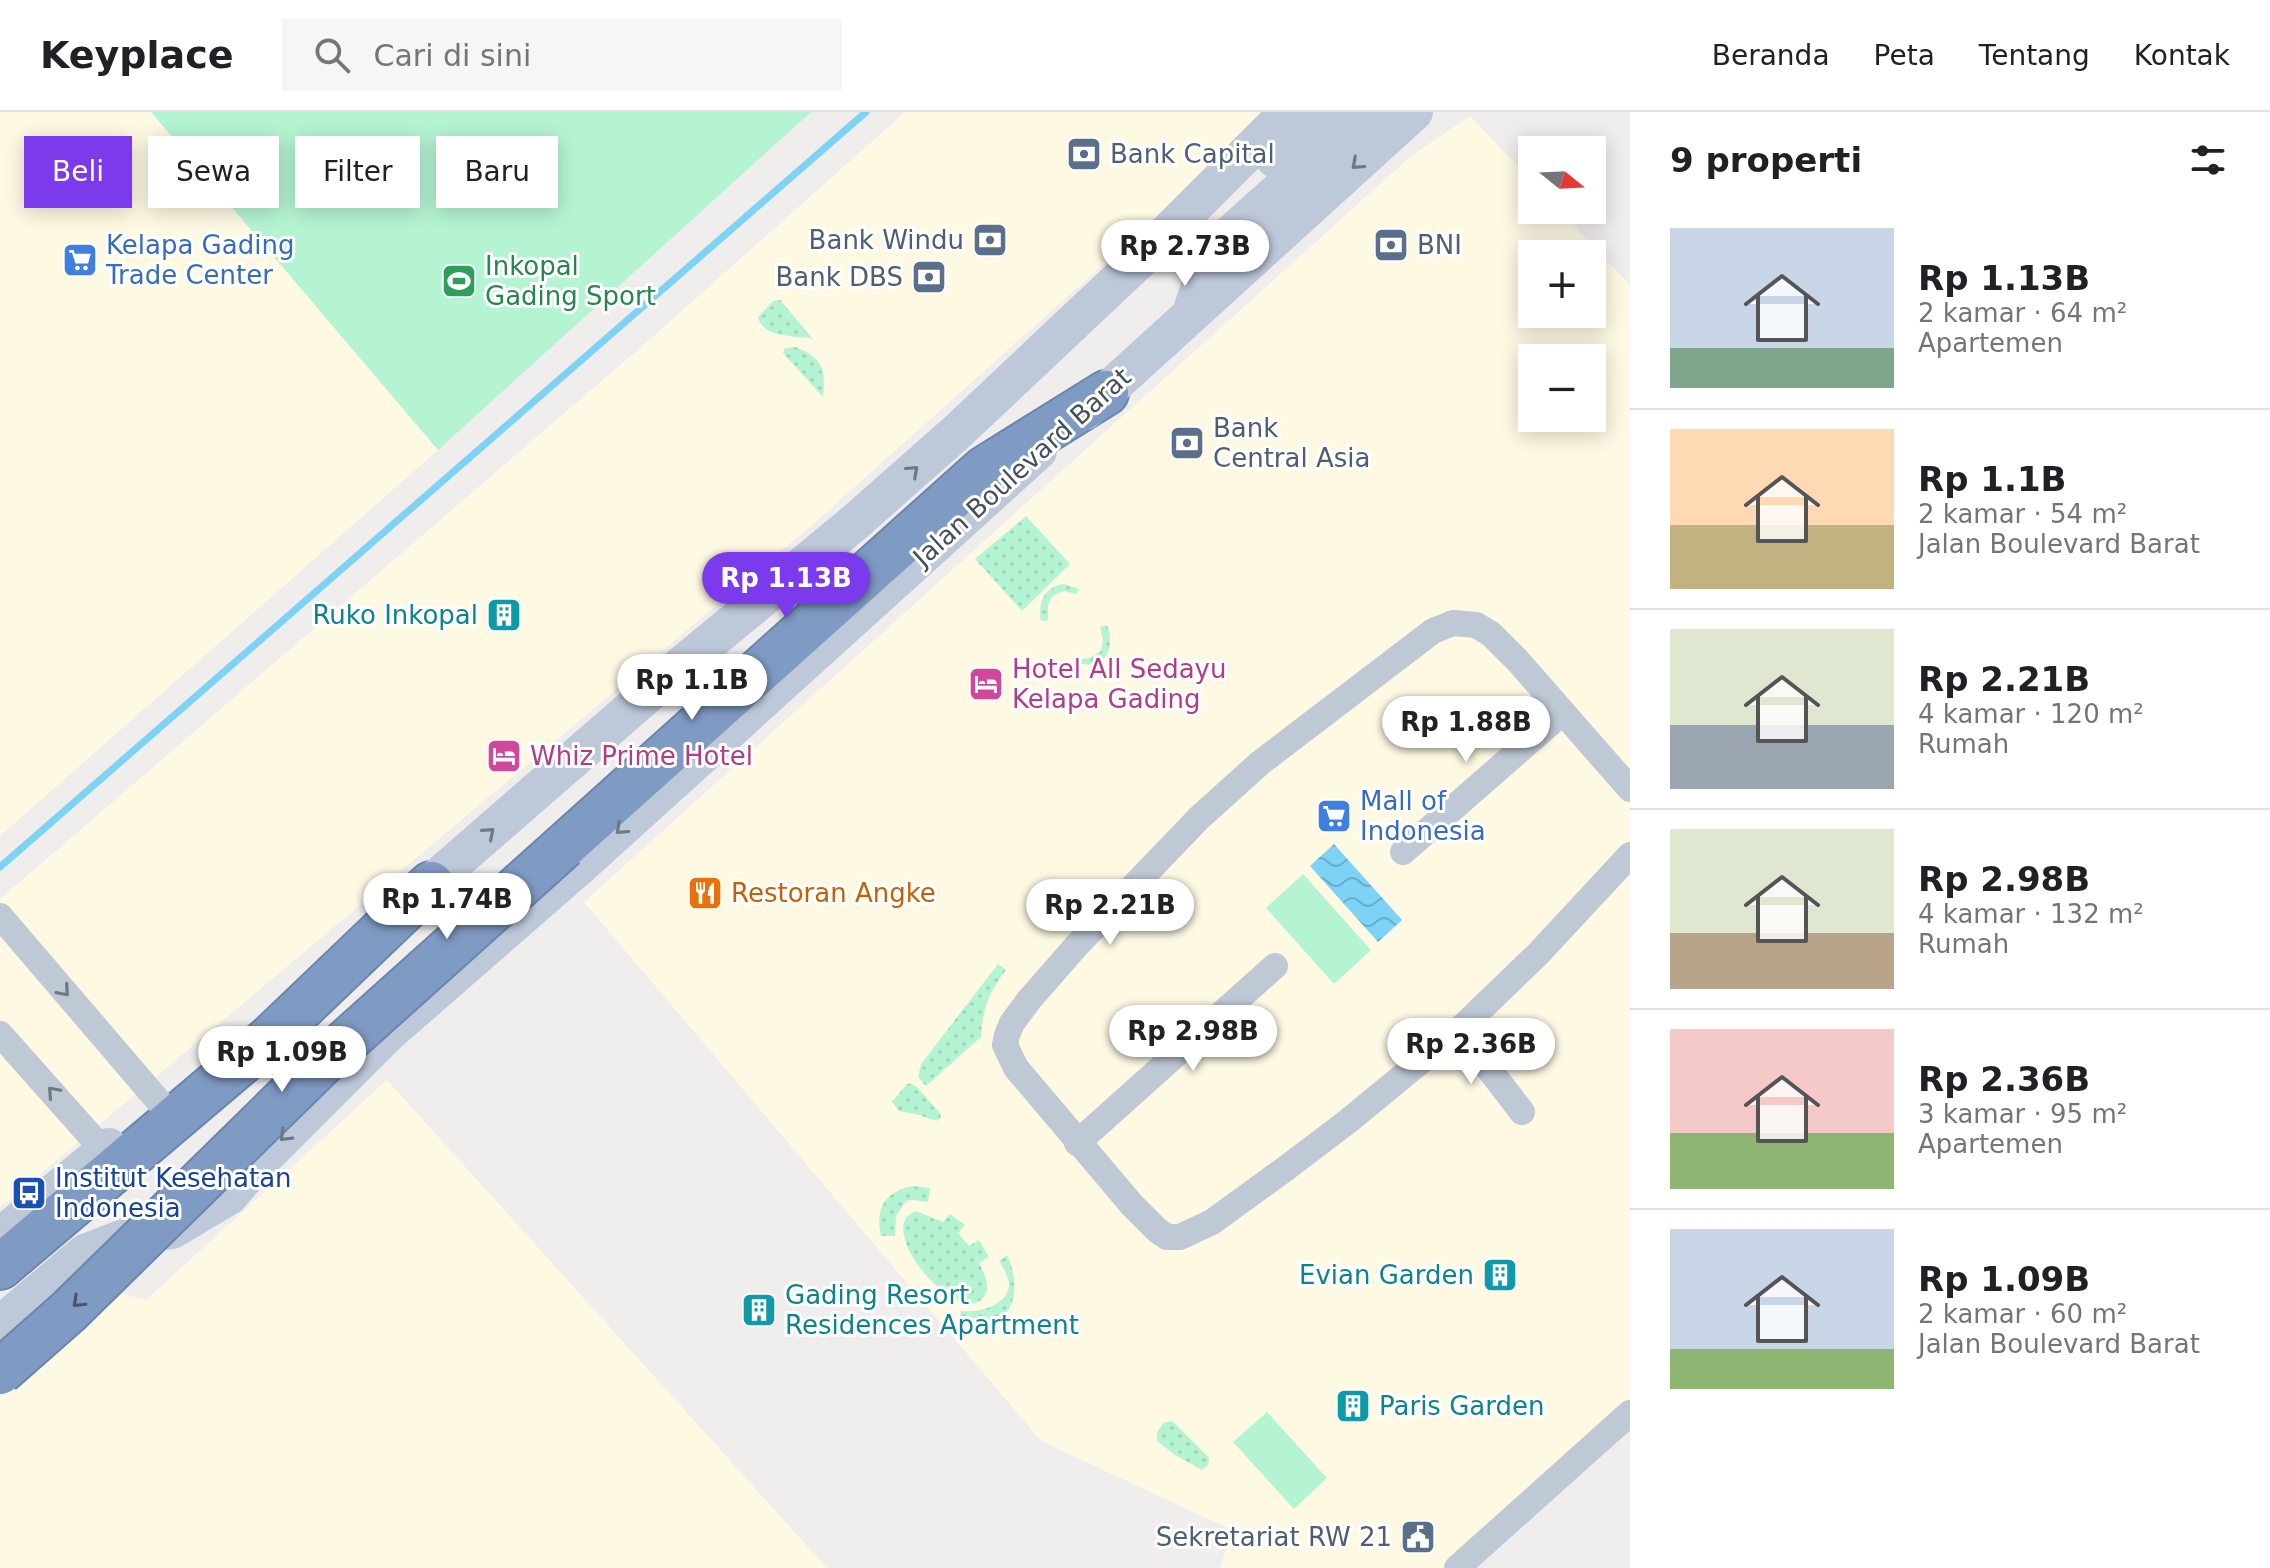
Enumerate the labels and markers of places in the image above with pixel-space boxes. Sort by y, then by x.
bank icon: Bank Capital [1065,135,1103,173]
place label: Bank Capital [1110,139,1275,169]
pin: Rp 2.73B [1102,220,1268,288]
bank icon: Bank Windu [971,221,1009,259]
place label: Bank Windu [809,225,964,255]
bank icon: BNI [1372,226,1410,264]
place label: Kelapa Gading Trade Center [105,230,294,290]
place label: BNI [1417,230,1462,260]
supermarket icon: Kelapa Gading Trade Center [61,241,99,279]
place label: Inkopal Gading Sport [485,251,656,311]
bank icon: Bank DBS [910,258,948,296]
sports icon: Inkopal Gading Sport [440,262,478,300]
place label: Bank DBS [776,262,903,292]
place label: Bank Central Asia [1213,413,1370,473]
bank icon: Bank Central Asia [1168,424,1206,462]
pin: Rp 1.13B [703,552,869,620]
building icon: Ruko Inkopal [485,596,523,634]
place label: Ruko Inkopal [312,600,478,630]
pin: Rp 1.1B [618,654,766,722]
place label: Hotel All Sedayu Kelapa Gading [1012,654,1226,714]
hotel icon: Hotel All Sedayu Kelapa Gading [967,665,1005,703]
pin: Rp 1.88B [1383,696,1549,764]
hotel icon: Whiz Prime Hotel [485,737,523,775]
place label: Whiz Prime Hotel [530,741,753,771]
place label: Mall of Indonesia [1360,786,1486,846]
supermarket icon: Mall of Indonesia [1315,797,1353,835]
pin: Rp 1.74B [364,873,530,941]
restaurant icon: Restoran Angke [686,874,724,912]
place label: Restoran Angke [731,878,936,908]
pin: Rp 2.21B [1027,879,1193,947]
pin: Rp 2.98B [1110,1005,1276,1073]
pin: Rp 2.36B [1388,1018,1554,1086]
pin: Rp 1.09B [199,1026,365,1094]
place label: Institut Kesehatan Indonesia [55,1163,292,1223]
bus stop icon: Institut Kesehatan Indonesia [10,1174,48,1212]
building icon: Evian Garden [1481,1256,1519,1294]
place label: Evian Garden [1299,1260,1474,1290]
place label: Gading Resort Residences Apartment [785,1280,1079,1340]
building icon: Gading Resort Residences Apartment [740,1291,778,1329]
building icon: Paris Garden [1334,1387,1372,1425]
place label: Paris Garden [1379,1391,1544,1421]
public building icon: Sekretariat RW 21 [1399,1518,1437,1556]
place label: Sekretariat RW 21 [1156,1522,1392,1552]

